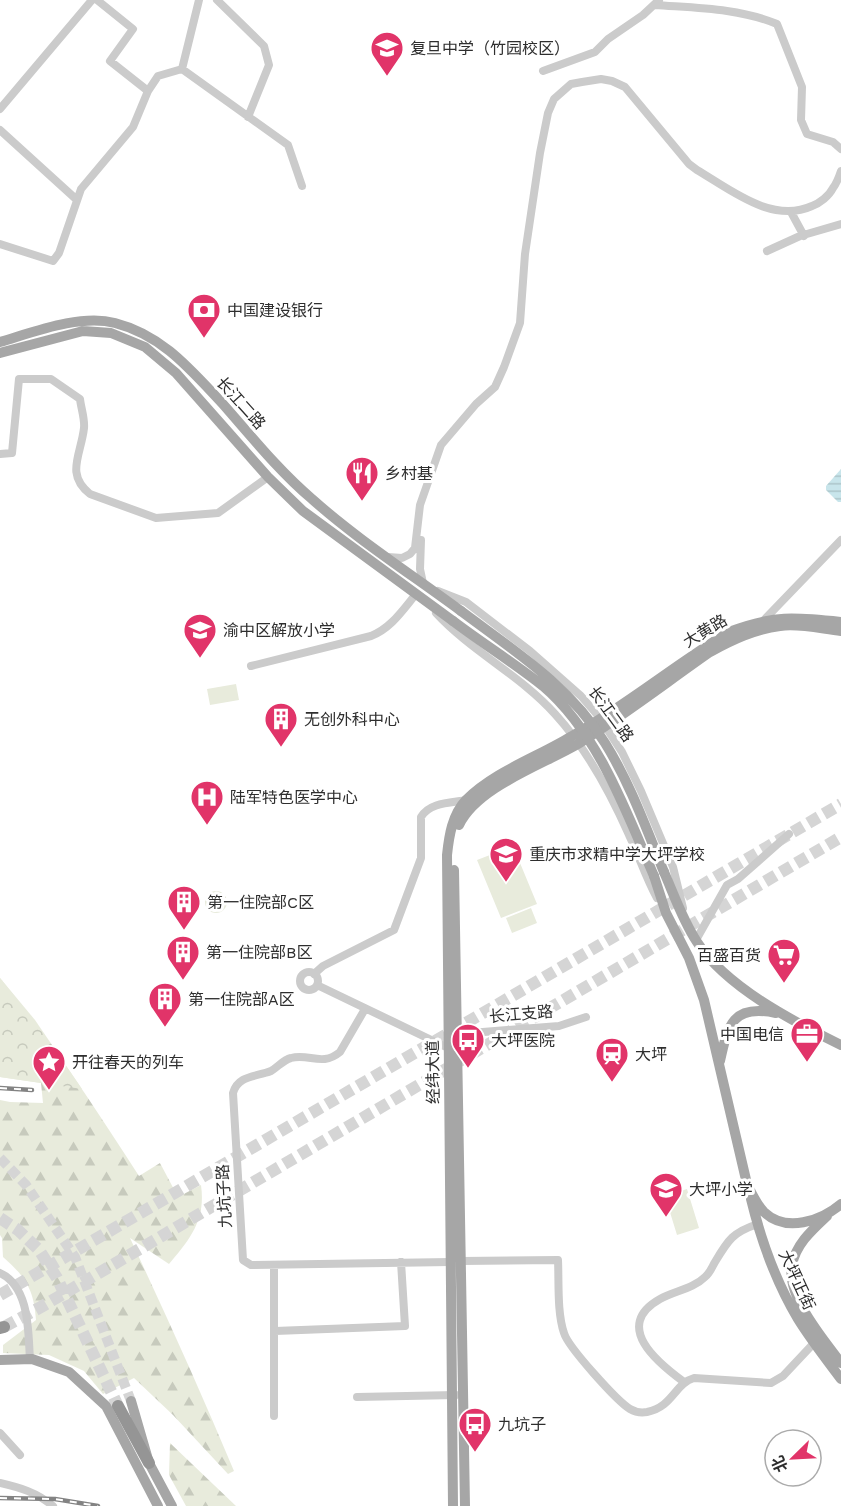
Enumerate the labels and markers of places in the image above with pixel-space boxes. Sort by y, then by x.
school or university icon: 复旦中学（竹园校区） [369,30,405,77]
place label: 复旦中学（竹园校区） [410,39,570,58]
bank icon: 中国建设银行 [186,292,222,339]
place label: 中国建设银行 [227,301,323,320]
restaurant icon: 乡村基 [344,455,380,502]
place label: 乡村基 [385,464,433,483]
school or university icon: 渝中区解放小学 [182,612,218,659]
place label: 渝中区解放小学 [223,621,335,640]
building icon: 无创外科中心 [263,701,299,748]
place label: 无创外科中心 [304,710,400,729]
hospital icon: 陆军特色医学中心 [189,779,225,826]
place label: 陆军特色医学中心 [230,788,358,807]
school or university icon: 重庆市求精中学大坪学校 [488,836,524,883]
place label: 重庆市求精中学大坪学校 [529,845,705,864]
building icon: 第一住院部C区 [166,884,202,931]
place label: 第一住院部C区 [207,893,314,912]
building icon: 第一住院部B区 [165,934,201,981]
supermarket icon: 百盛百货 [766,937,802,984]
place label: 第一住院部B区 [206,943,312,962]
place label: 百盛百货 [697,946,761,965]
building icon: 第一住院部A区 [147,981,183,1028]
place label: 第一住院部A区 [188,990,295,1009]
office icon: 中国电信 [789,1016,825,1063]
bus stop icon: 大坪医院 [450,1022,486,1069]
place label: 中国电信 [720,1025,784,1044]
place label: 大坪医院 [491,1031,555,1050]
station icon: 大坪 [594,1036,630,1083]
place icon: 开往春天的列车 [31,1044,67,1091]
place label: 大坪 [635,1045,667,1064]
place label: 开往春天的列车 [72,1053,184,1072]
school or university icon: 大坪小学 [648,1171,684,1218]
place label: 大坪小学 [689,1180,753,1199]
bus stop icon: 九坑子 [457,1406,493,1453]
place label: 九坑子 [498,1415,546,1434]

